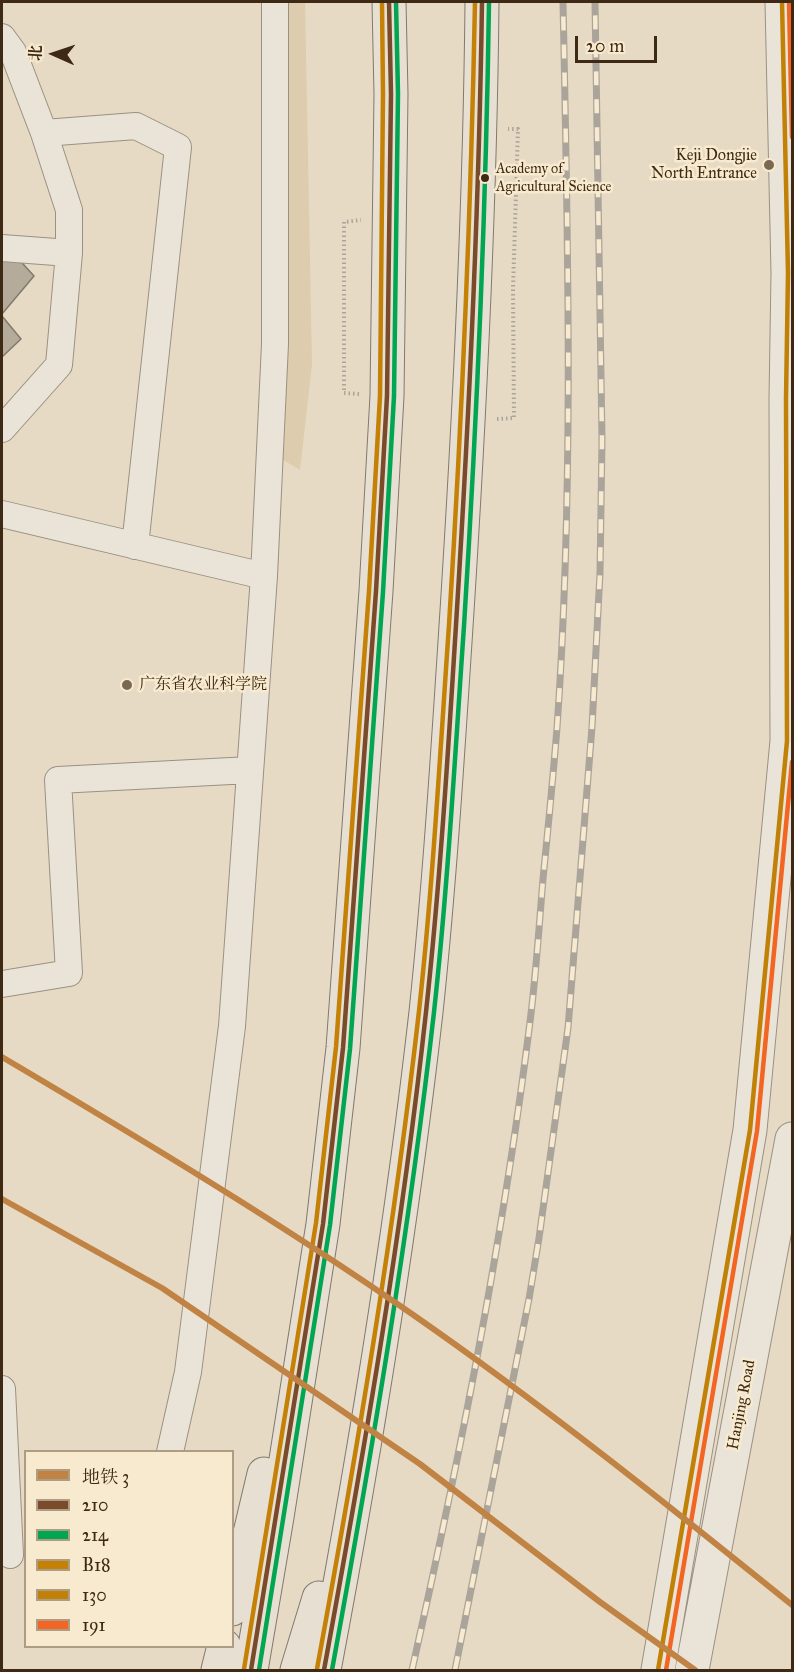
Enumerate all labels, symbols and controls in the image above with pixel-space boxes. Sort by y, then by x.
north arrow [24,24,84,84]
scale bar [578,24,660,62]
text: 20 m [586,35,624,57]
text: 北 [26,45,45,62]
place label: Keji Dongjie North Entrance [651,146,757,184]
marker: Keji Dongjie North Entrance [762,158,776,172]
place label: Academy of Agricultural Science [496,162,611,194]
marker: Academy of Agricultural Science [479,172,491,184]
place label: 广东省农业科学院 [139,675,267,695]
marker: 广东省农业科学院 [120,678,134,692]
street label: Hanjing Road [724,1358,760,1452]
legend [24,1450,234,1648]
text: 地铁 3 [82,1466,129,1488]
text: 210 [82,1494,108,1516]
text: 214 [82,1524,108,1546]
text: B18 [82,1554,111,1576]
text: 130 [82,1584,107,1606]
text: 191 [82,1614,106,1636]

